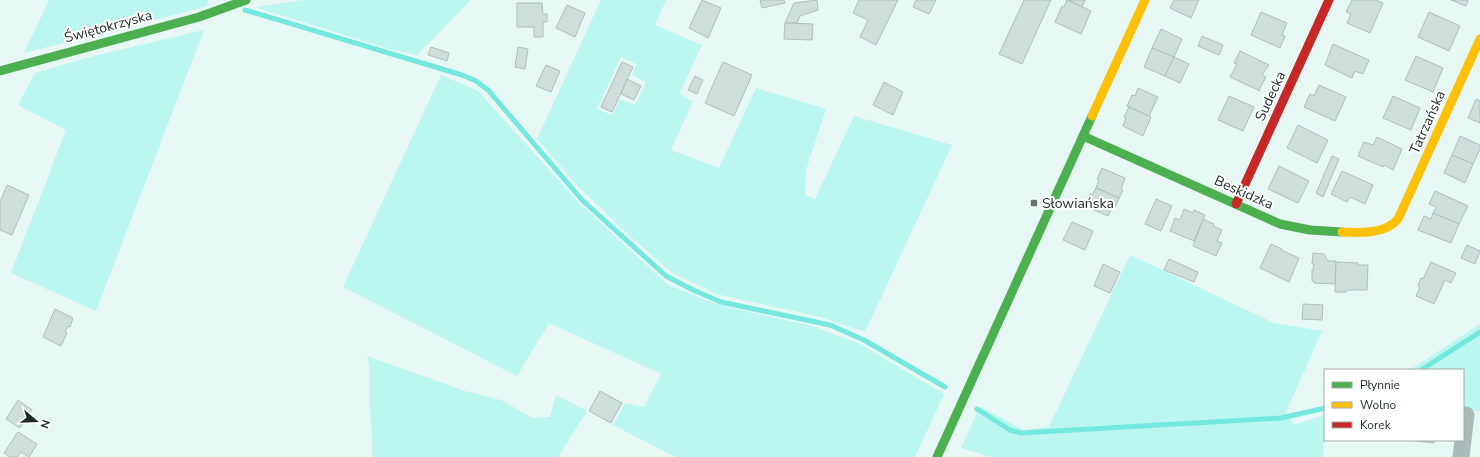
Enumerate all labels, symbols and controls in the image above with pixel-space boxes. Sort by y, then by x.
street label: Świętokrzyska [62,6,154,47]
street label: Sudecka [1251,68,1290,124]
street label: Tatrzańska [1405,87,1450,157]
street label: Beskidzka [1211,171,1276,214]
place label: Słowiańska [1042,194,1114,213]
marker: Słowiańska [1029,198,1039,208]
legend [1324,369,1464,441]
text: Płynnie [1360,377,1400,393]
text: Wolno [1360,397,1397,413]
north arrow [16,401,56,441]
text: Korek [1360,417,1392,433]
text: N [37,418,53,430]

